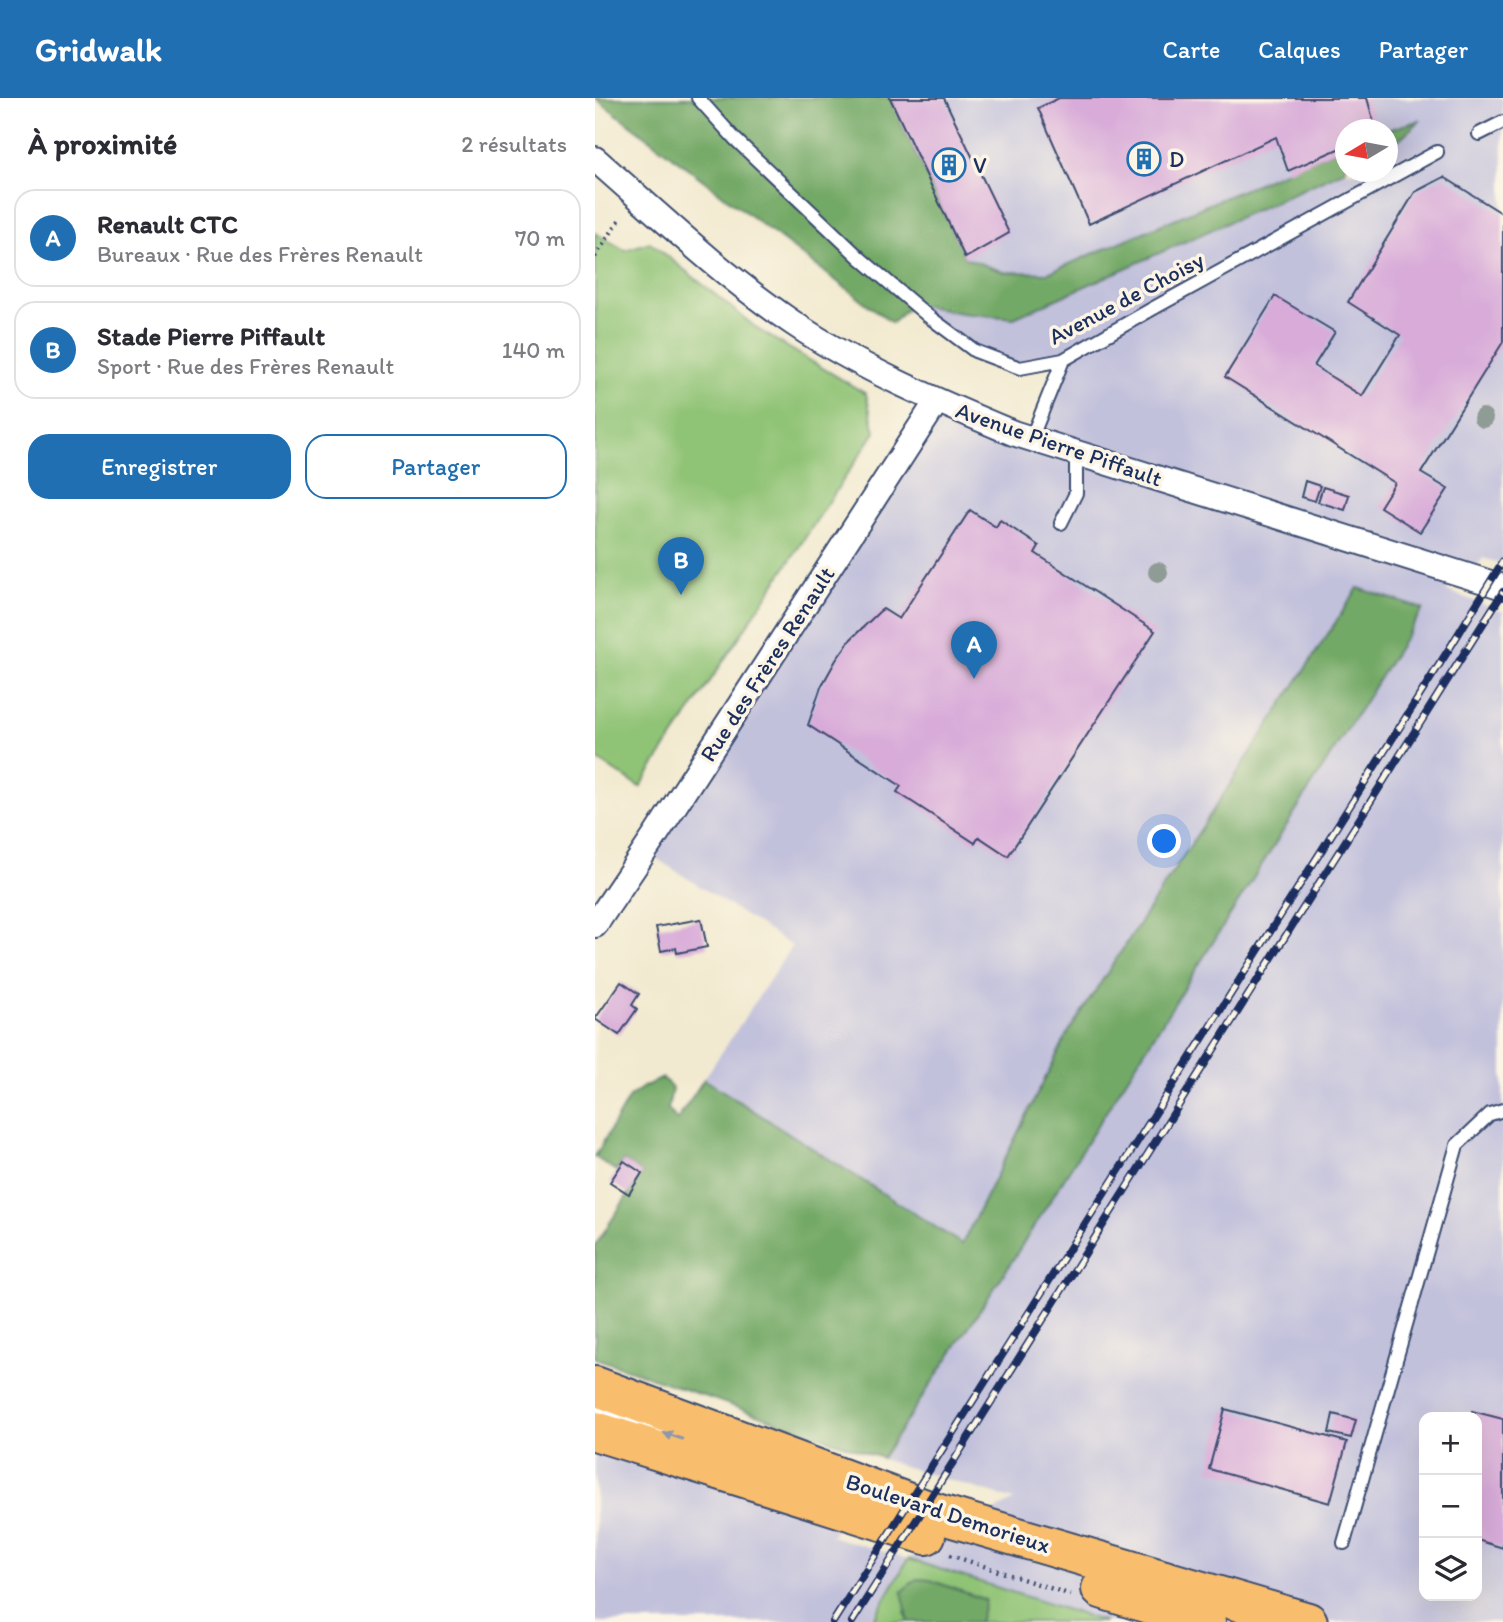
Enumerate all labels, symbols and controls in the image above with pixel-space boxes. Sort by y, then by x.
text: Gridwalk [35,30,162,69]
text: Carte [1163,35,1220,64]
text: Calques [1258,35,1341,64]
text: Partager [1379,35,1468,64]
north arrow [1335,119,1398,182]
text: À proximité [28,125,177,162]
text: 2 résultats [461,130,567,158]
building icon: D [1125,140,1163,178]
place label: D [1169,145,1184,173]
building icon: V [930,146,968,184]
place label: V [973,151,987,179]
text: Renault CTC [97,208,238,240]
text: A [46,224,60,252]
text: 70 m [515,224,565,252]
text: Bureaux · Rue des Frères Renault [97,240,423,268]
street label: Avenue de Choisy [1044,245,1208,351]
text: Stade Pierre Piffault [97,320,325,352]
text: B [46,336,60,364]
text: 140 m [502,336,565,364]
text: Sport · Rue des Frères Renault [97,352,394,380]
street label: Avenue Pierre Piffault [952,396,1166,493]
button: Enregistrer [28,434,291,499]
button: Partager [305,434,567,499]
pin: B [658,537,704,595]
street label: Rue des Frères Renault [693,561,841,767]
pin: A [951,621,997,679]
your location [1147,824,1181,858]
map controls [1419,1412,1482,1601]
button: + [1419,1412,1482,1475]
one-way arrow [663,1430,684,1441]
street label: Boulevard Demorieux [842,1467,1054,1559]
button: − [1419,1475,1482,1538]
button: layers [1419,1538,1482,1601]

